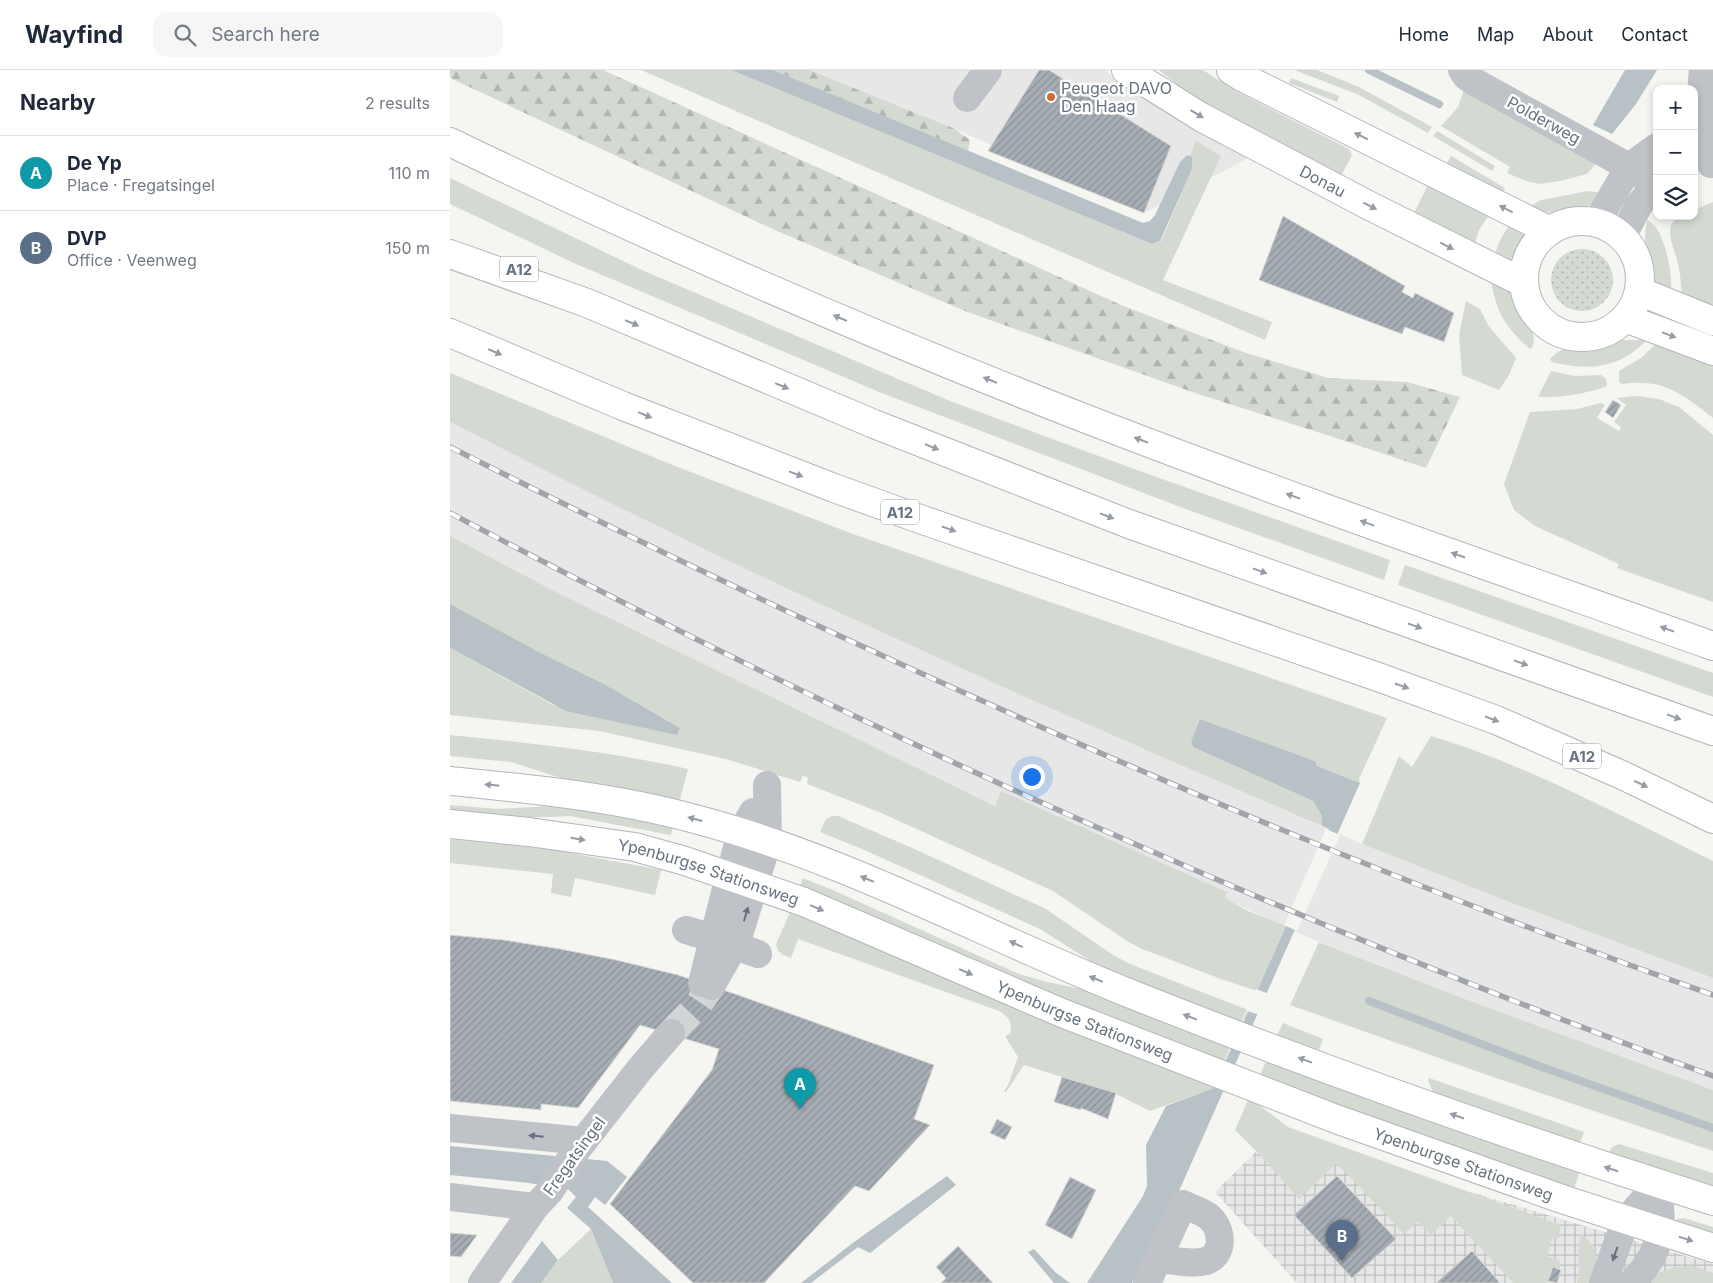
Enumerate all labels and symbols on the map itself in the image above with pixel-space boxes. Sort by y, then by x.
place label: Peugeot DAVO Den Haag [1061,78,1172,116]
marker: Peugeot DAVO Den Haag [1045,91,1057,103]
street label: Polderweg [1504,92,1584,148]
one-way arrow [1191,110,1204,119]
one-way arrow [1354,132,1368,140]
street label: Donau [1296,161,1349,201]
one-way arrow [1363,202,1377,210]
one-way arrow [1499,205,1513,213]
one-way arrow [1440,242,1454,250]
road number: A12 [500,256,538,282]
one-way arrow [832,314,847,322]
one-way arrow [625,319,639,327]
one-way arrow [1662,331,1677,339]
one-way arrow [488,349,502,357]
one-way arrow [983,376,997,384]
one-way arrow [775,382,790,390]
one-way arrow [638,411,653,419]
one-way arrow [1133,436,1148,444]
one-way arrow [925,444,940,452]
one-way arrow [789,470,804,478]
one-way arrow [1286,492,1301,499]
road number: A12 [881,500,919,524]
one-way arrow [1100,512,1115,520]
one-way arrow [1359,519,1374,527]
one-way arrow [942,526,957,534]
one-way arrow [1450,551,1465,559]
one-way arrow [1253,567,1268,575]
one-way arrow [1408,623,1423,630]
one-way arrow [1659,625,1674,633]
one-way arrow [1514,659,1529,667]
one-way arrow [1395,682,1410,690]
one-way arrow [1667,714,1682,721]
one-way arrow [1485,715,1500,723]
road number: A12 [1563,744,1601,768]
your location [1019,764,1045,790]
one-way arrow [1634,780,1648,788]
one-way arrow [484,781,500,789]
one-way arrow [687,814,702,822]
one-way arrow [570,835,586,843]
street label: Ypenburgse Stationsweg [617,835,802,910]
one-way arrow [860,874,875,882]
one-way arrow [810,904,824,912]
one-way arrow [743,906,751,921]
one-way arrow [1009,940,1023,948]
one-way arrow [959,969,973,977]
one-way arrow [1089,975,1103,983]
street label: Ypenburgse Stationsweg [993,976,1176,1065]
one-way arrow [1183,1012,1197,1020]
one-way arrow [1297,1056,1312,1063]
pin: A [784,1068,816,1109]
one-way arrow [1450,1112,1465,1119]
street label: Fregatsingel [539,1113,609,1199]
street label: Ypenburgse Stationsweg [1371,1123,1556,1205]
one-way arrow [528,1132,544,1140]
one-way arrow [1603,1164,1618,1172]
pin: B [1326,1220,1358,1261]
one-way arrow [1679,1235,1694,1243]
one-way arrow [1610,1246,1618,1261]

